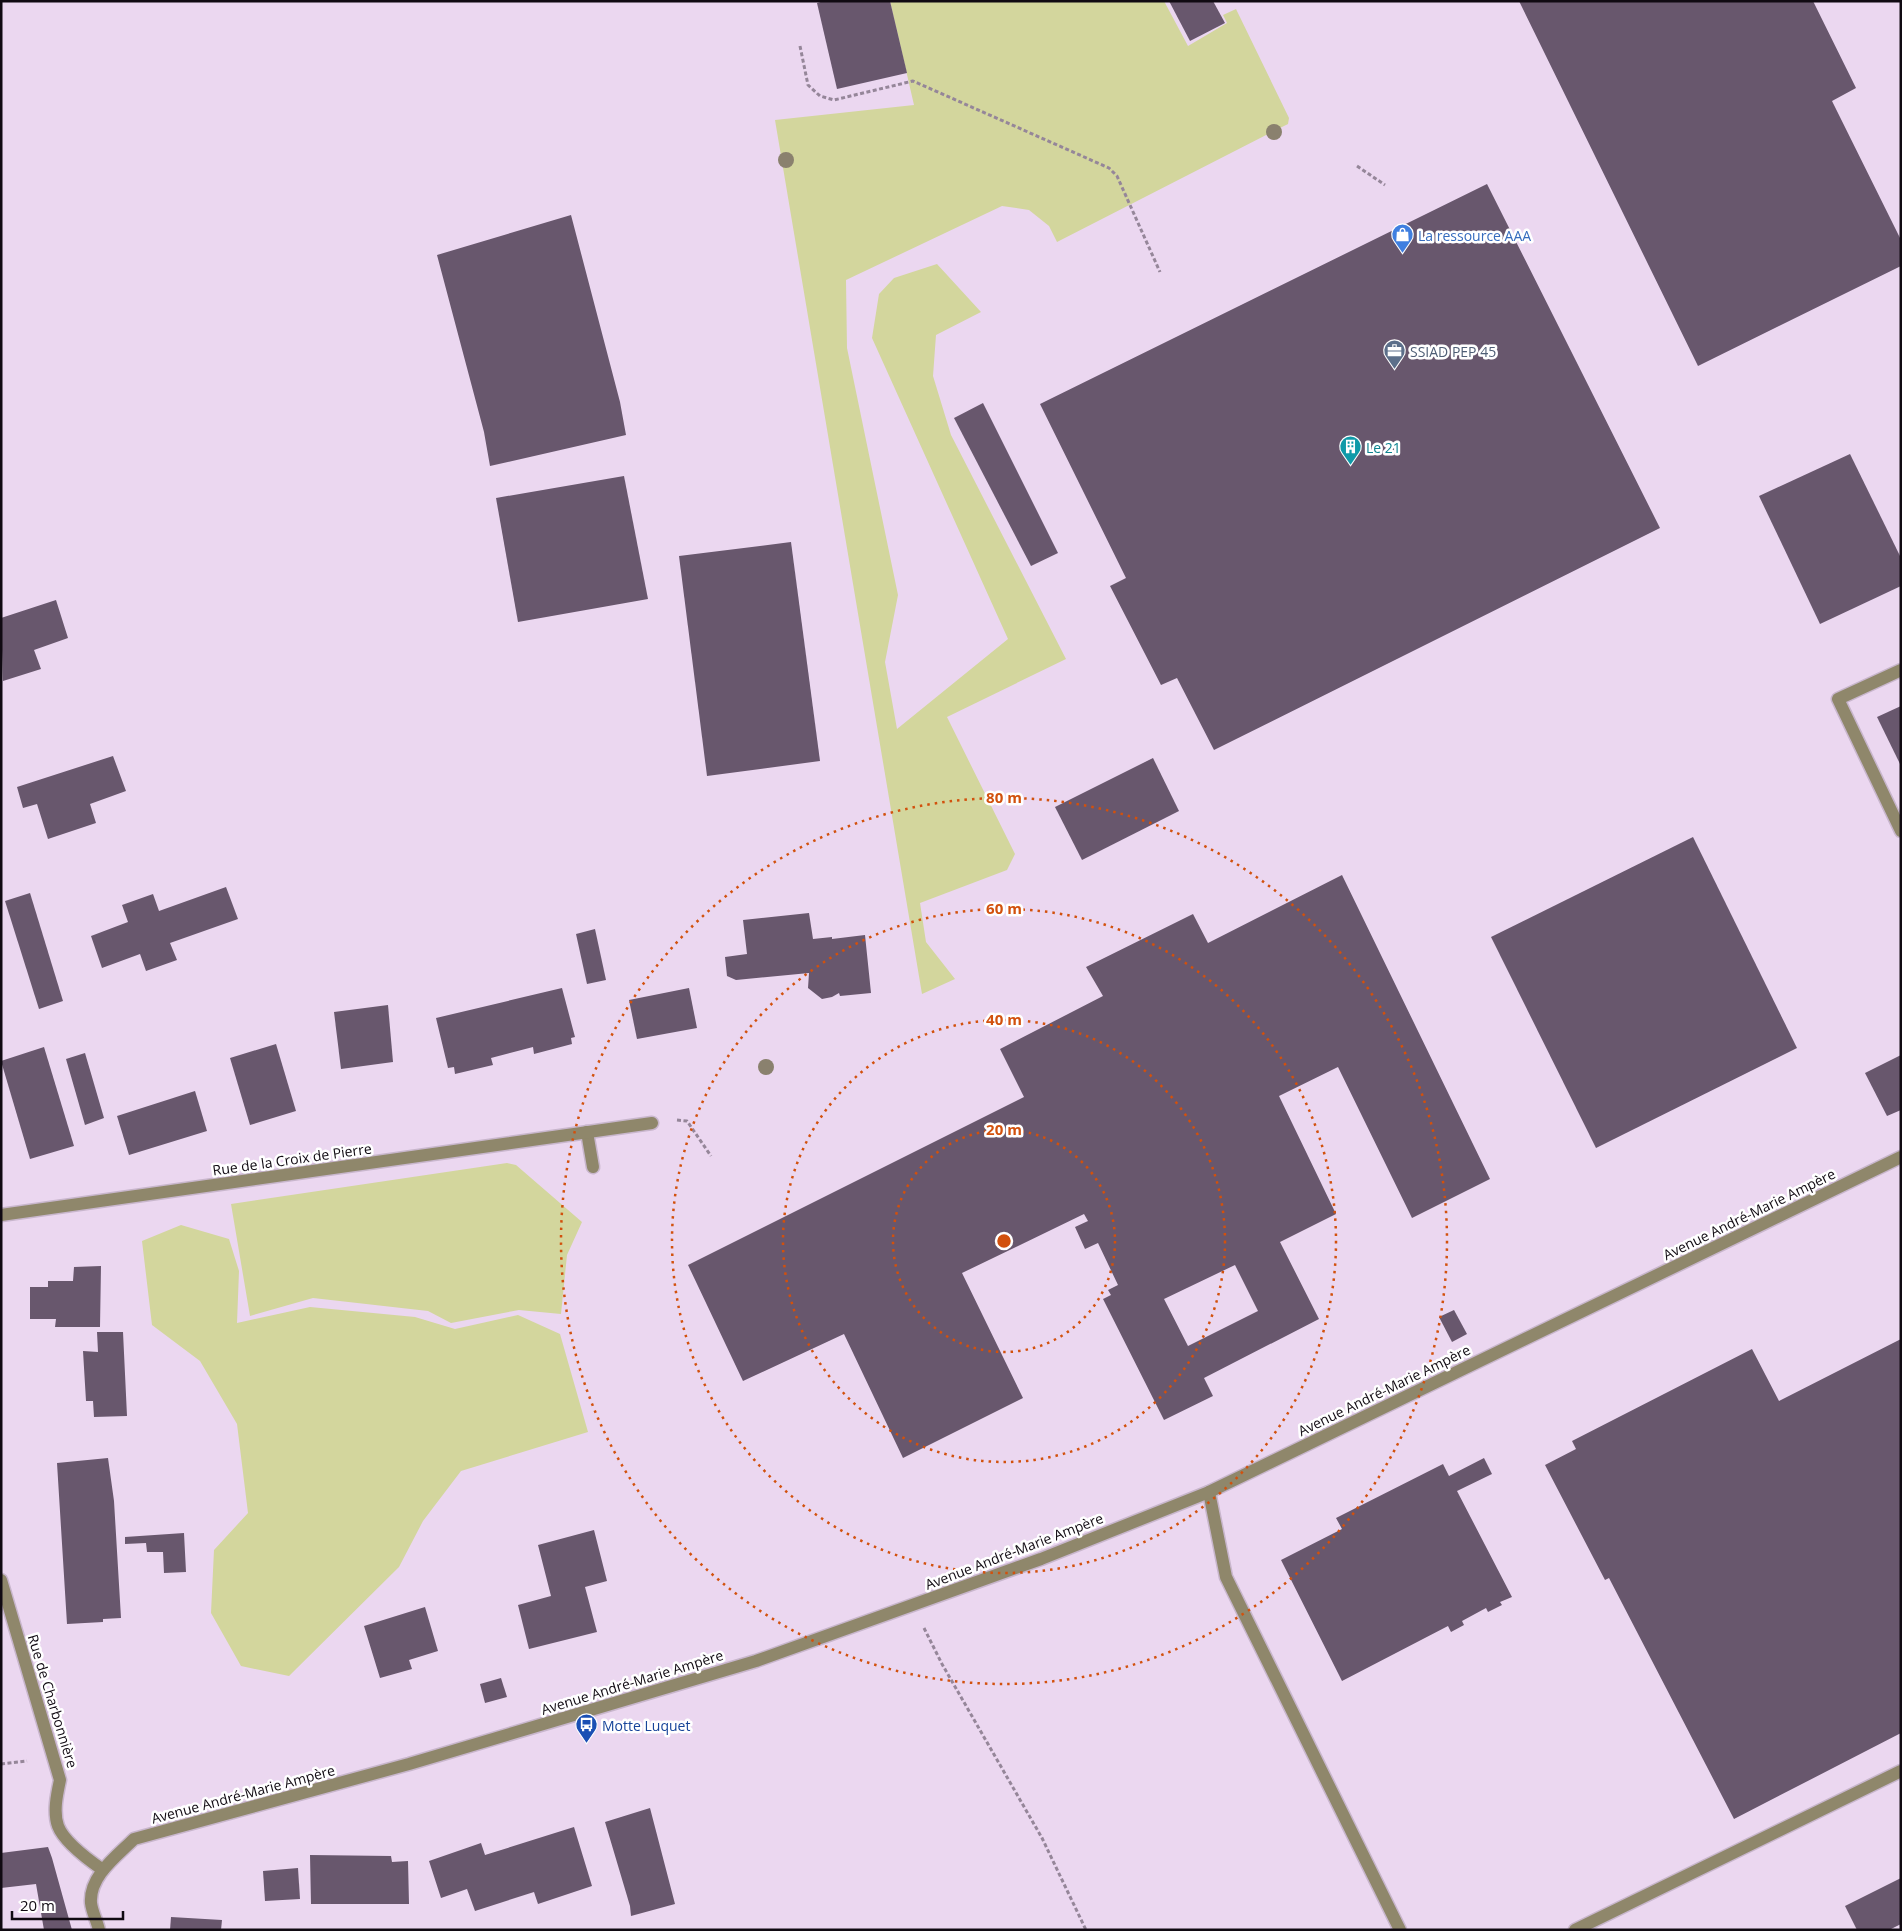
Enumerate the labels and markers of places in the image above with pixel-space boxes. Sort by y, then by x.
shop icon: La ressource AAA [1390,223,1414,254]
place label: La ressource AAA [1418,226,1531,245]
office icon: SSIAD PEP 45 [1382,339,1406,370]
place label: SSIAD PEP 45 [1410,342,1496,361]
building icon: Le 21 [1338,435,1362,466]
place label: Le 21 [1366,438,1401,457]
centre of rings [995,1232,1013,1250]
bus stop icon: Motte Luquet [574,1713,598,1744]
place label: Motte Luquet [602,1716,690,1735]

